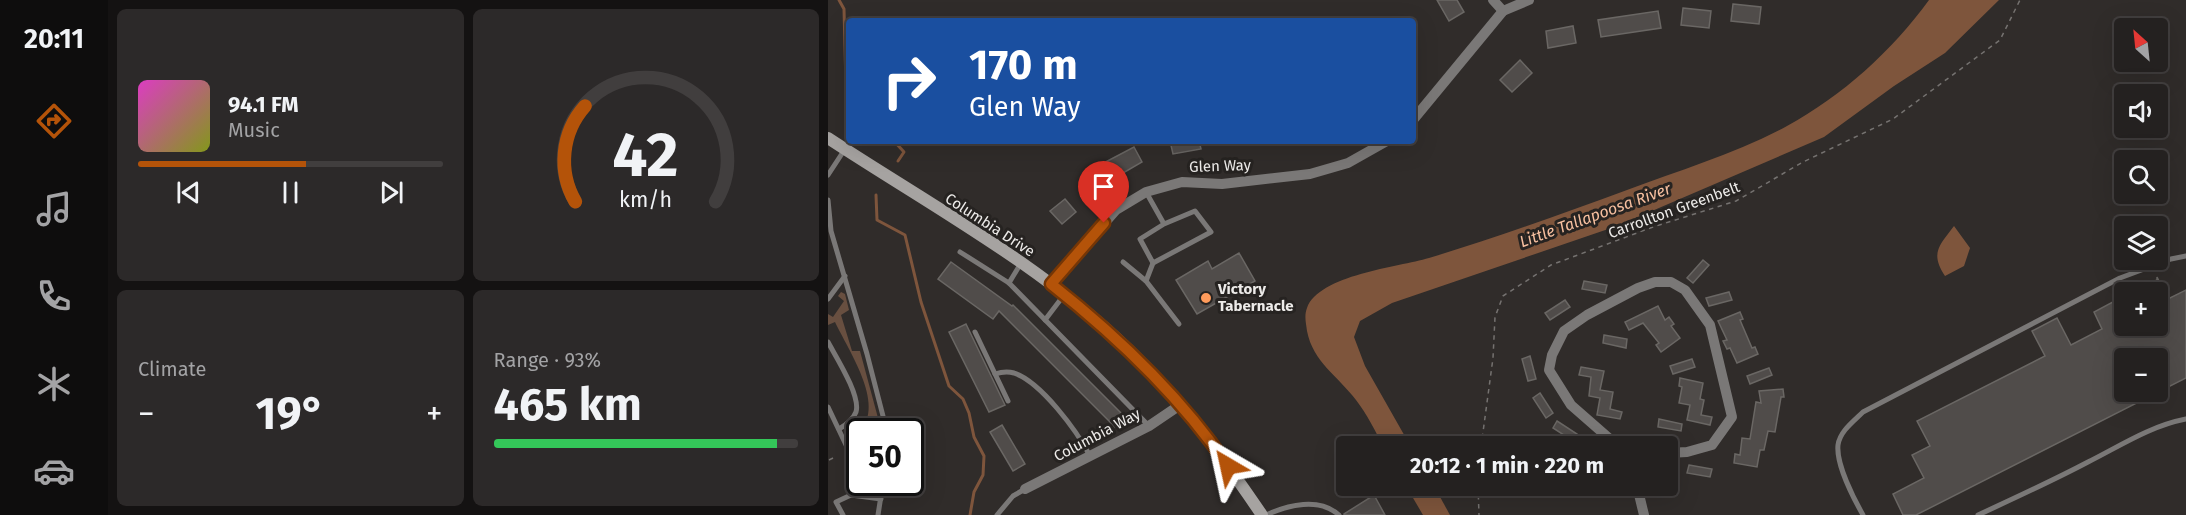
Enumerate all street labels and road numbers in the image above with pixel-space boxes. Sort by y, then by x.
street label: Glen Way [1189,156,1252,176]
street label: Carrollton Greenbelt [1606,178,1743,242]
street label: Columbia Drive [942,189,1038,261]
street label: Columbia Way [1051,404,1144,465]

